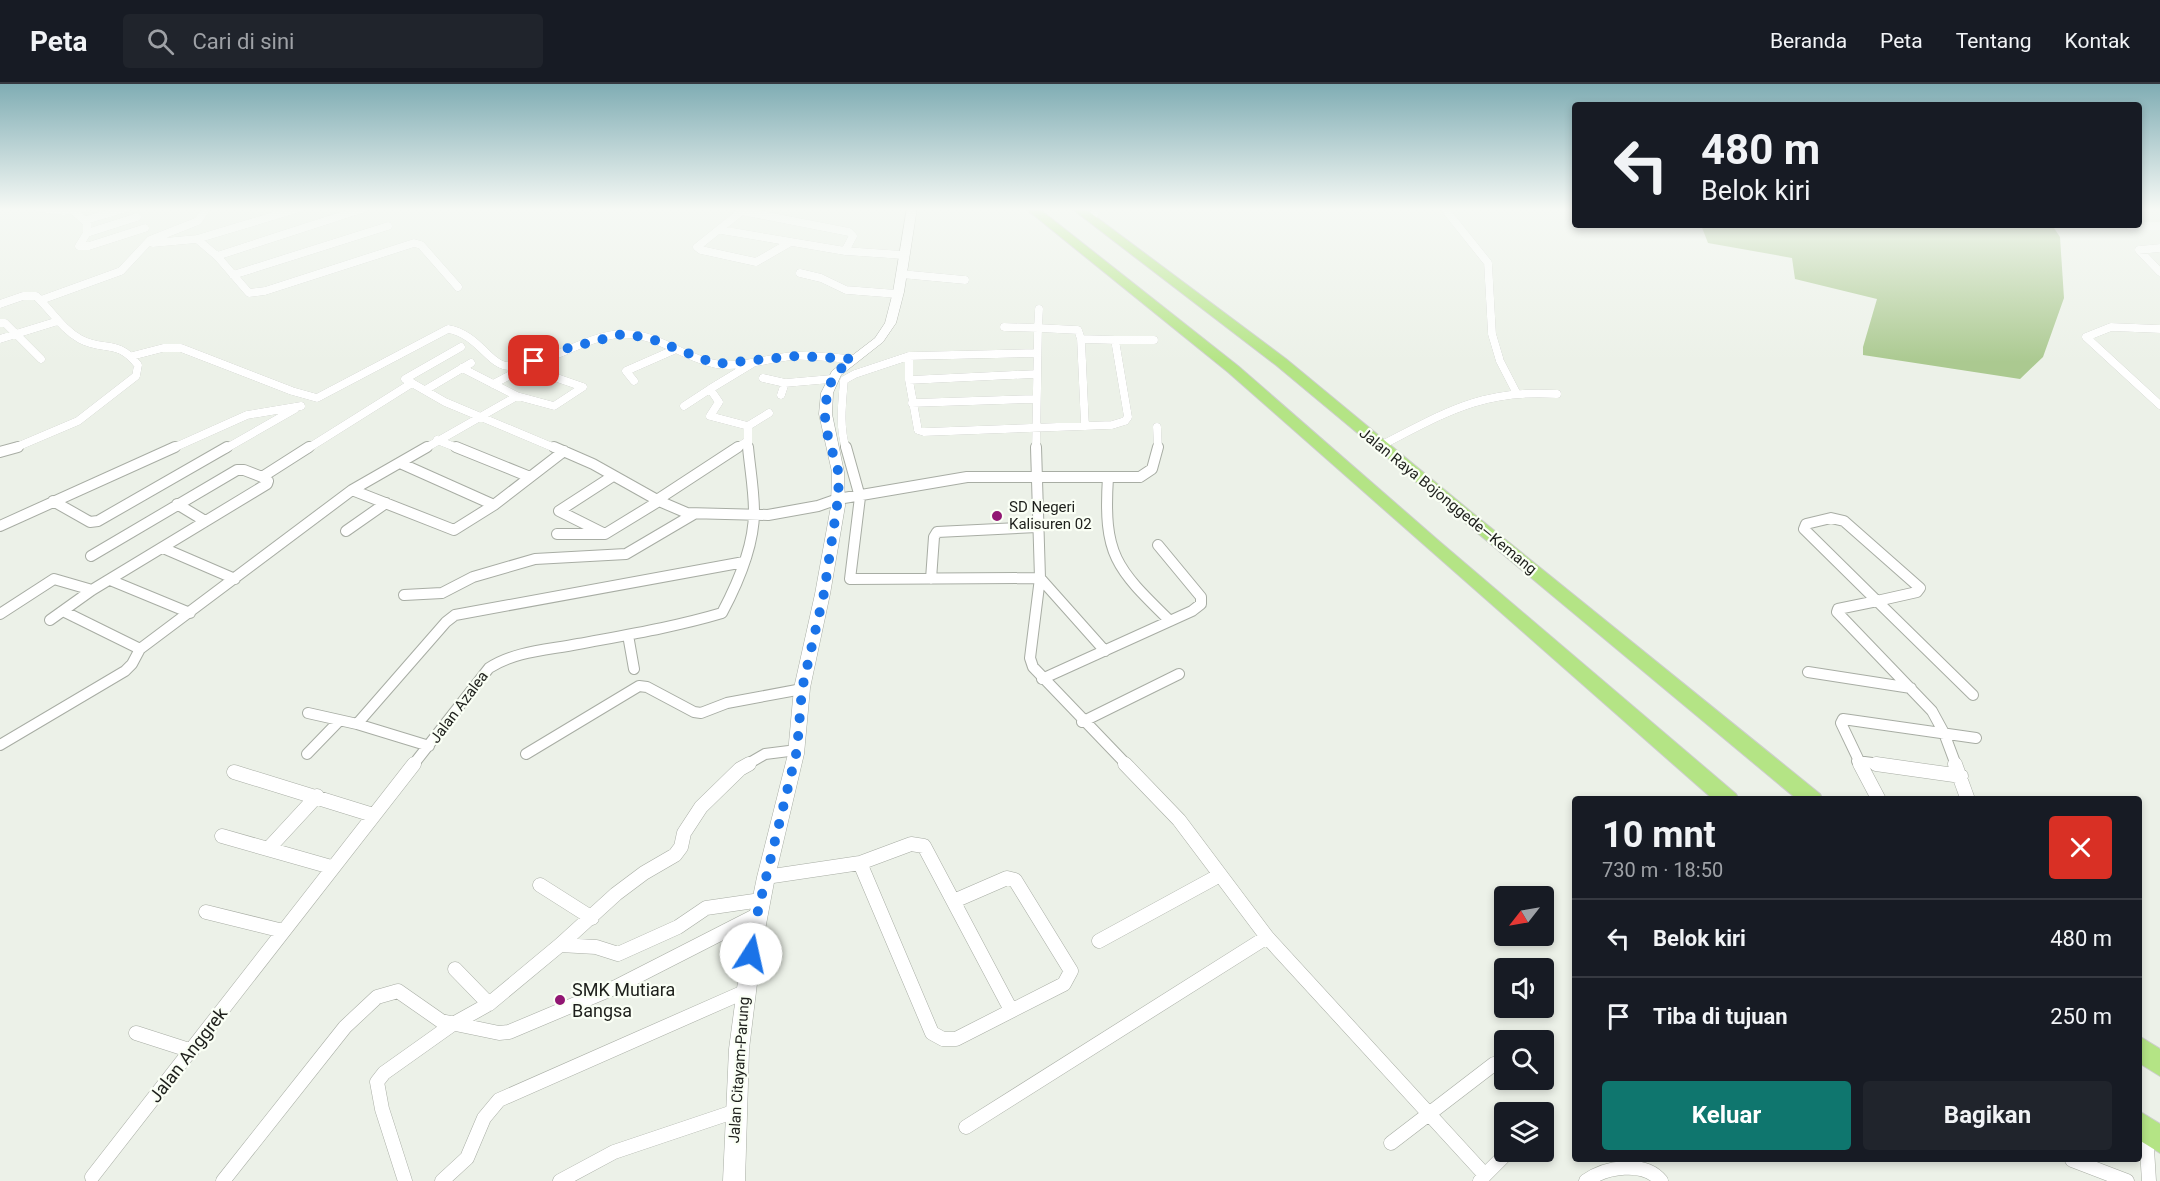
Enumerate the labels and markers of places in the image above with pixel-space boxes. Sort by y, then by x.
pin [508,335,559,386]
place label: SD Negeri Kalisuren 02 [1009,498,1092,533]
marker: SD Negeri Kalisuren 02 [990,509,1004,523]
place label: SMK Mutiara Bangsa [572,979,675,1021]
marker: SMK Mutiara Bangsa [553,993,567,1007]

